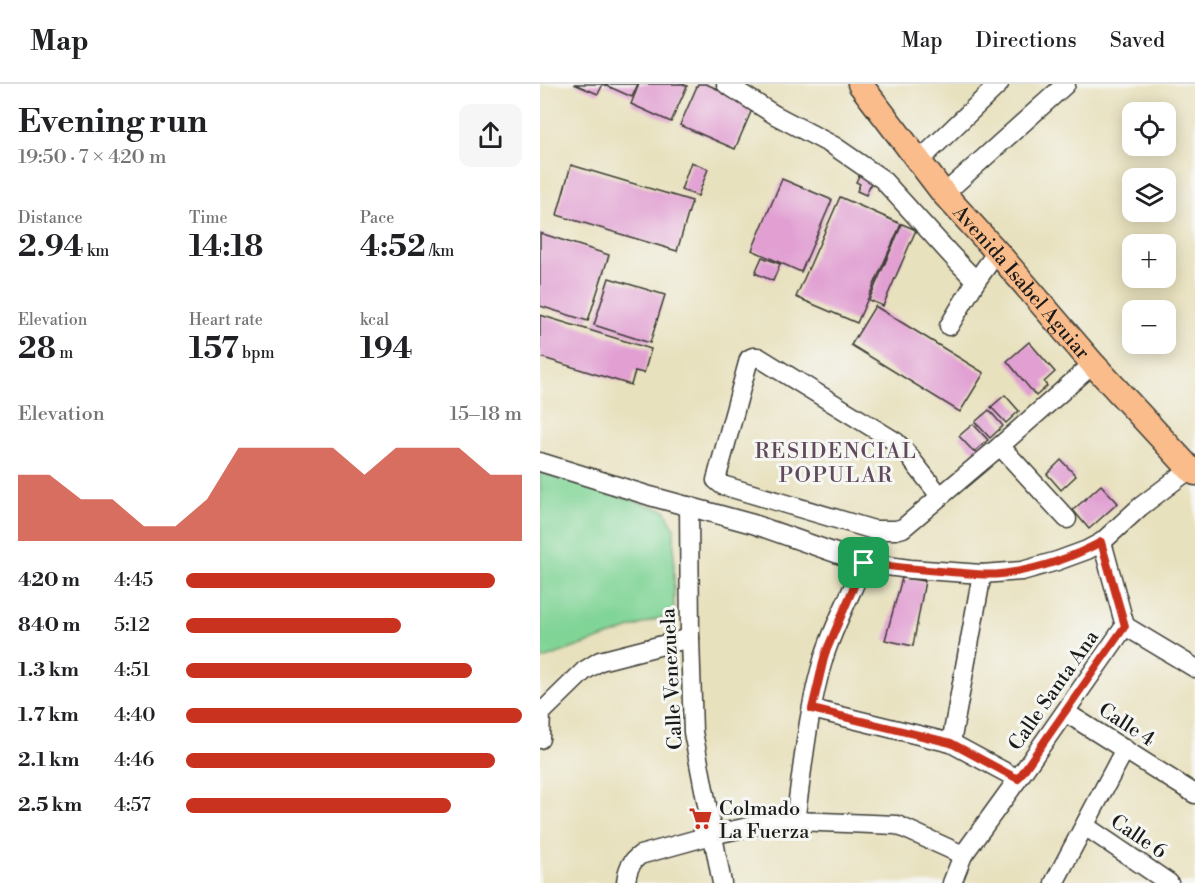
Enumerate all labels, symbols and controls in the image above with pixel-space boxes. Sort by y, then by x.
text: Map [30,24,89,59]
text: Map [901,28,943,54]
text: Directions [976,28,1077,54]
text: Saved [1110,28,1165,54]
text: Evening run [18,102,207,143]
map controls [1122,102,1176,354]
button: locate [1122,102,1176,156]
button: share [459,104,522,167]
text: 19:50 · 7 × 420 m [18,145,166,170]
button: layers [1122,168,1176,222]
street label: Avenida Isabel Aguiar [946,200,1095,365]
text: Distance [18,208,83,228]
text: Time [189,208,228,228]
text: Pace [360,208,394,228]
text: 2.94 [18,228,84,266]
text: 14:18 [189,228,263,266]
text: 4:52 [360,228,426,266]
button: + [1122,234,1176,288]
text: km [84,241,109,261]
text: /km [426,241,454,261]
button: − [1122,300,1176,354]
text: Elevation [18,310,87,330]
text: Heart rate [189,310,263,330]
text: kcal [360,310,389,330]
text: 28 [18,330,56,368]
text: 157 [189,330,239,368]
text: 194 [360,330,413,368]
text: m [56,343,73,363]
text: bpm [239,343,274,363]
text: Elevation [18,402,105,427]
text: 15–18 m [449,402,522,427]
district label: RESIDENCIAL POPULAR [755,439,917,489]
pin [838,537,889,588]
icon: arrive [847,546,880,579]
text: 420 m [18,568,80,593]
text: 4:45 [114,568,153,593]
street label: Calle Venezuela [656,607,689,750]
text: 840 m [18,613,80,638]
text: 5:12 [114,613,150,638]
street label: Calle Santa Ana [1004,625,1105,756]
text: 1.3 km [18,658,79,683]
text: 4:51 [114,658,150,683]
street label: Calle 4 [1093,698,1159,753]
text: 1.7 km [18,703,79,728]
text: 4:40 [114,703,156,728]
text: 2.1 km [18,748,80,773]
text: 4:46 [114,748,154,773]
text: 2.5 km [18,793,82,818]
text: 4:57 [114,793,151,818]
place label: Colmado La Fuerza [719,797,810,845]
supermarket icon: Colmado La Fuerza [688,806,714,832]
street label: Calle 6 [1105,810,1171,865]

